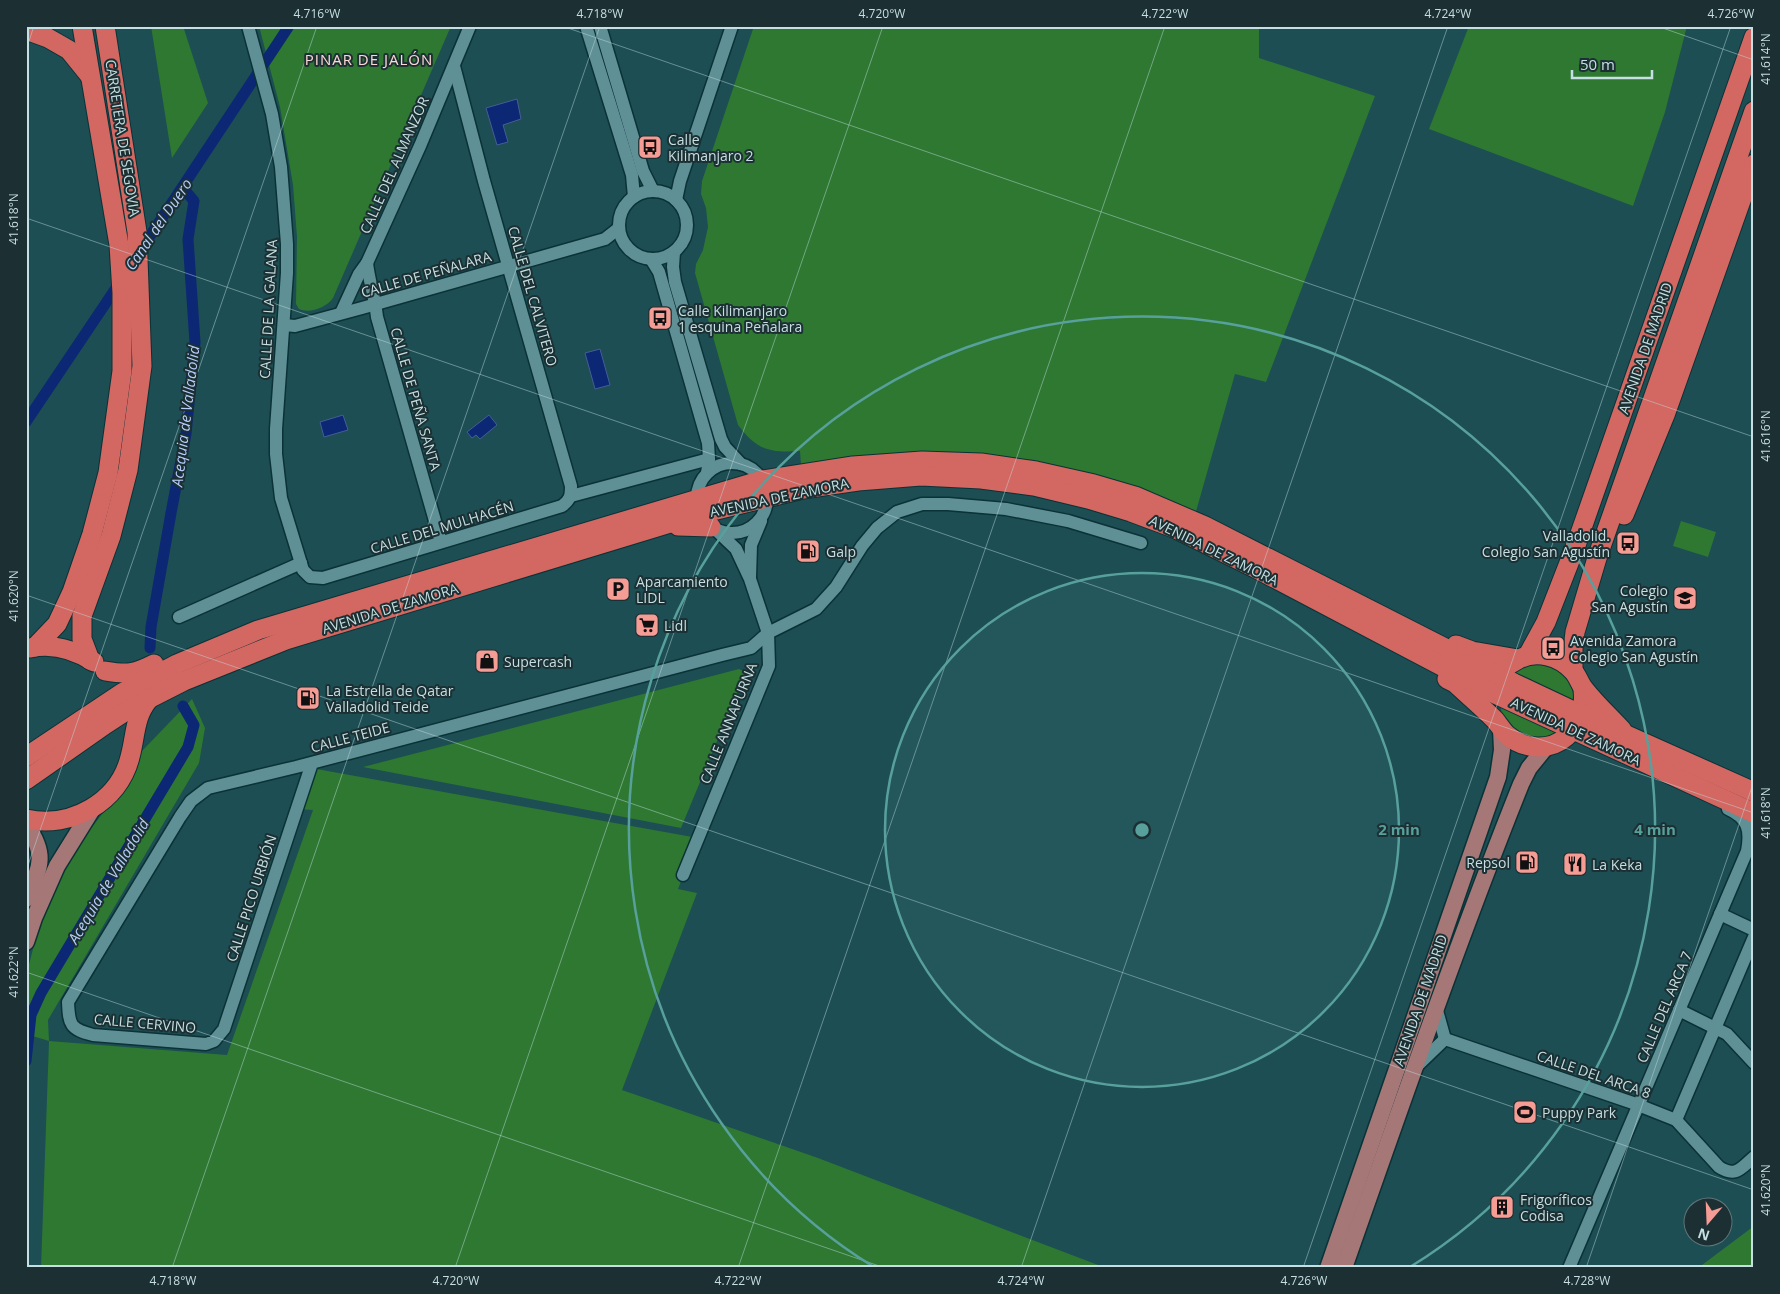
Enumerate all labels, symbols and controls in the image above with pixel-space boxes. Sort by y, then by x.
text: 4.716°W [294,5,340,22]
text: 4.718°W [577,5,623,22]
text: 4.720°W [859,5,905,22]
text: 4.722°W [1142,5,1188,22]
text: 4.724°W [1425,5,1471,22]
text: 4.726°W [1708,5,1754,22]
text: 41.614°N [1757,33,1774,85]
scale bar [1572,48,1652,80]
district label: PINAR DE JALÓN [305,49,433,69]
text: 50 m [1580,54,1615,74]
street label: CARRETERA DE SEGOVIA [101,58,145,218]
street label: CALLE DEL ALMANZOR [355,93,433,237]
place label: Calle Kilimanjaro 2 [668,130,754,165]
bus stop icon: Calle Kilimanjaro 2 [637,134,663,160]
water label: Canal del Duero [120,174,196,274]
text: 41.618°N [5,193,22,245]
street label: CALLE DEL CALVITERO [504,224,562,368]
street label: CALLE DE LA GALANA [255,239,281,379]
street label: CALLE DE PEÑALARA [359,246,493,302]
street label: AVENIDA DE MADRID [1614,280,1676,416]
place label: Calle Kilimanjaro 1 esquina Peñalara [678,301,802,336]
bus stop icon: Calle Kilimanjaro 1 esquina Peñalara [647,305,673,331]
street label: CALLE DE PEÑA SANTA [386,325,446,473]
water label: Acequia de Valladolid [166,344,204,489]
text: 41.616°N [1757,410,1774,462]
street label: AVENIDA DE ZAMORA [708,473,850,521]
street label: CALLE DEL MULHACÉN [368,496,516,558]
street label: AVENIDA DE ZAMORA [1146,510,1282,590]
place label: Valladolid. Colegio San Agustín [1482,526,1610,561]
bus stop icon: Valladolid. Colegio San Agustín [1615,530,1641,556]
fuel station icon: Galp [795,538,821,564]
place label: Galp [826,542,856,561]
text: 41.620°N [5,570,22,622]
place label: Aparcamiento LIDL [636,572,728,607]
parking icon: Aparcamiento LIDL [605,576,631,602]
street label: AVENIDA DE ZAMORA [320,578,461,638]
place label: Colegio San Agustín [1591,581,1668,616]
school or university icon: Colegio San Agustín [1672,585,1698,611]
supermarket icon: Lidl [634,612,660,638]
place label: Lidl [664,616,687,635]
place label: Avenida Zamora Colegio San Agustín [1570,631,1698,666]
bus stop icon: Avenida Zamora Colegio San Agustín [1540,635,1566,661]
shop icon: Supercash [474,648,500,674]
place label: Supercash [504,652,572,671]
street label: CALLE ANNAPURNA [695,659,761,786]
place label: La Estrella de Qatar Valladolid Teide [326,681,454,716]
fuel station icon: La Estrella de Qatar Valladolid Teide [295,685,321,711]
street label: AVENIDA DE ZAMORA [1508,692,1644,770]
street label: CALLE TEIDE [308,717,392,757]
text: 41.618°N [1757,787,1774,839]
water label: Acequia de Valladolid [62,815,153,948]
text: 2 min [1378,819,1420,839]
text: 4 min [1634,819,1676,839]
centre of rings [1133,821,1151,839]
street label: CALLE PICO URBIÓN [221,832,281,964]
fuel station icon: Repsol [1514,849,1540,875]
restaurant icon: La Keka [1562,851,1588,877]
place label: Repsol [1466,853,1510,872]
place label: La Keka [1592,855,1642,874]
street label: AVENIDA DE MADRID [1389,932,1451,1068]
text: 41.622°N [5,946,22,998]
street label: CALLE DEL ARCA 7 [1632,948,1696,1066]
street label: CALLE CERVINO [93,1009,197,1037]
street label: CALLE DEL ARCA 8 [1534,1046,1654,1102]
sports icon: Puppy Park [1512,1099,1538,1125]
place label: Puppy Park [1542,1103,1617,1122]
text: 41.620°N [1757,1164,1774,1216]
place label: Frigoríficos Codisa [1520,1190,1592,1225]
building icon: Frigoríficos Codisa [1489,1194,1515,1220]
north arrow [1682,1196,1732,1246]
text: N [1695,1224,1712,1246]
text: 4.718°W [150,1272,196,1289]
text: 4.720°W [433,1272,479,1289]
text: 4.722°W [715,1272,761,1289]
text: 4.724°W [998,1272,1044,1289]
text: 4.726°W [1281,1272,1327,1289]
text: 4.728°W [1564,1272,1610,1289]

